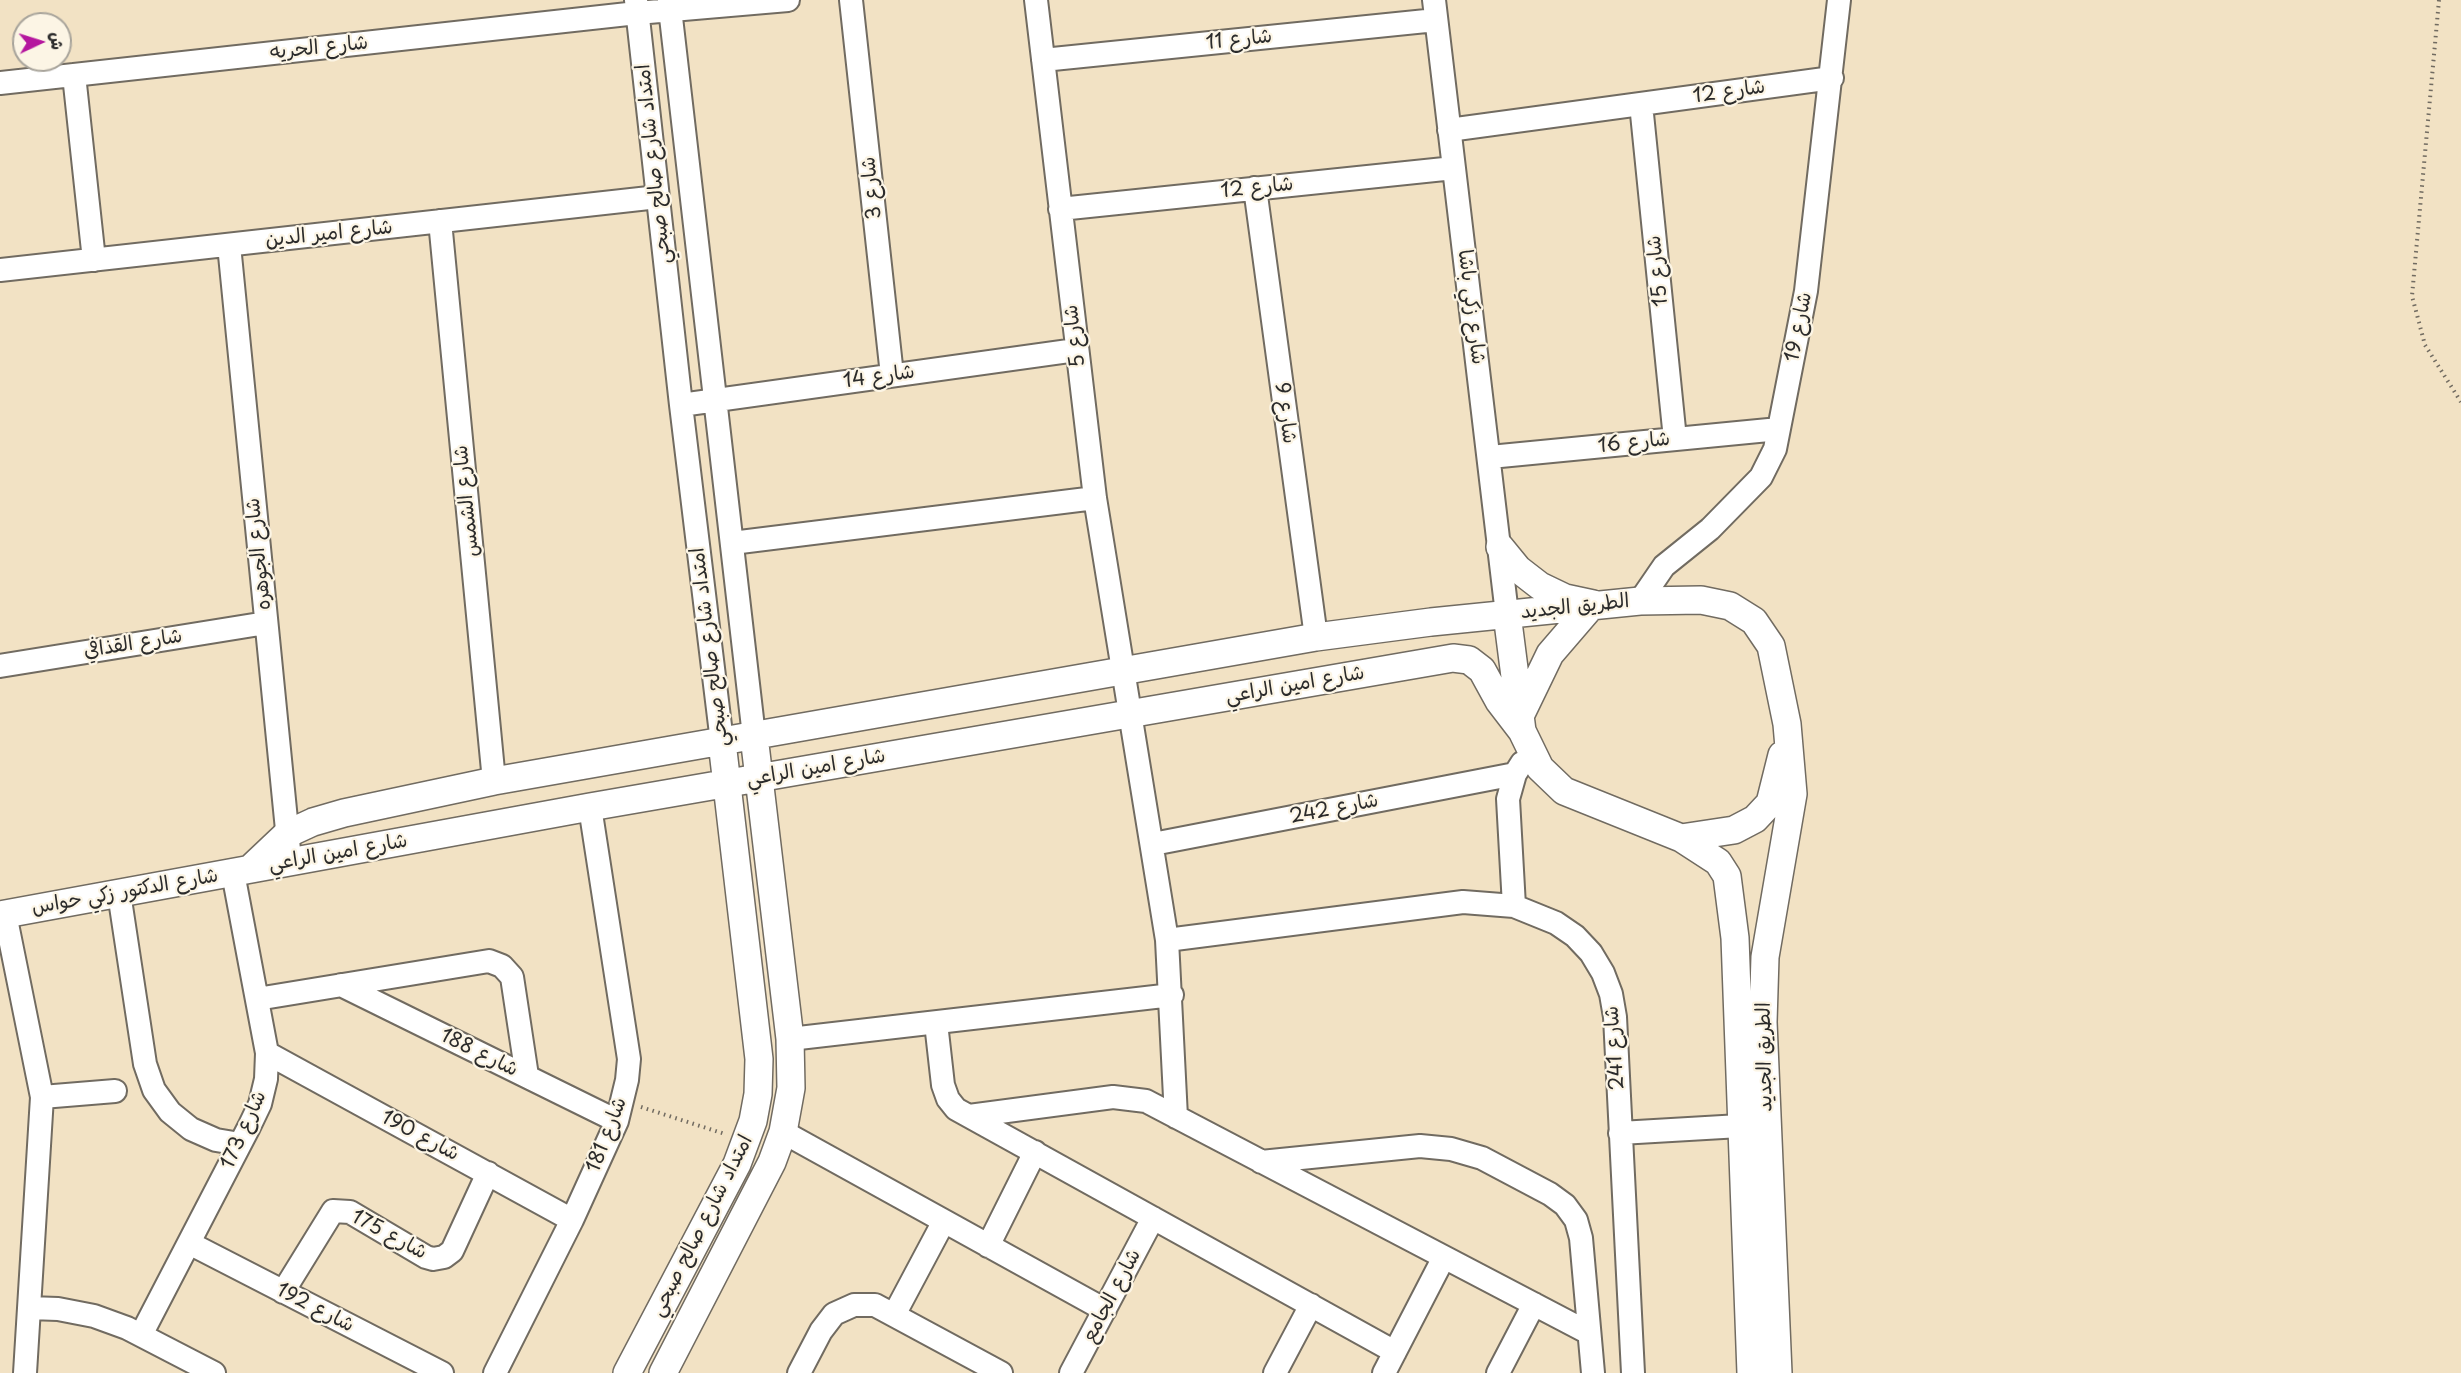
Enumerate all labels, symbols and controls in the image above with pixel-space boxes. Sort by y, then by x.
north arrow [12,12,72,72]
street label: شارع 11 [1205,25,1273,55]
text: ش [45,31,71,50]
street label: شارع الحريه [269,31,369,65]
street label: امتداد شارع صالح صبحي [632,63,676,265]
street label: شارع 12 [1691,75,1767,109]
street label: شارع 3 [857,155,887,221]
street label: شارع 12 [1219,172,1295,204]
street label: شارع امير الدين [264,215,394,253]
street label: شارع 15 [1642,234,1674,308]
street label: شارع زكي باشا [1452,248,1490,366]
street label: شارع 19 [1780,290,1818,364]
street label: شارع 5 [1059,303,1091,369]
street label: شارع 14 [842,360,916,394]
street label: شارع 9 [1269,381,1301,445]
street label: شارع 16 [1597,427,1671,459]
street label: شارع الشمس [449,444,485,558]
street label: شارع الجوهره [241,497,277,611]
street label: امتداد شارع صالح صبحي [686,546,734,748]
street label: الطريق الجديد [1519,589,1631,625]
street label: شارع القذافي [82,624,184,664]
street label: شارع امين الراعي [1224,661,1366,709]
street label: شارع امين الراعي [745,744,887,792]
street label: شارع 242 [1288,789,1380,829]
street label: شارع امين الراعي [267,829,409,877]
street label: شارع الدكتور زكي حواس [30,864,220,920]
street label: الطريق الجديد [1752,1002,1778,1112]
street label: شارع 241 [1600,1005,1630,1091]
street label: شارع 188 [436,1024,522,1082]
street label: شارع 173 [216,1087,272,1173]
street label: شارع 181 [582,1094,632,1176]
street label: شارع 190 [377,1105,463,1167]
street label: امتداد شارع صالح صبحي [646,1131,758,1321]
street label: شارع 175 [347,1205,431,1265]
street label: شارع الجامع [1077,1245,1147,1347]
street label: شارع 192 [272,1278,358,1338]

